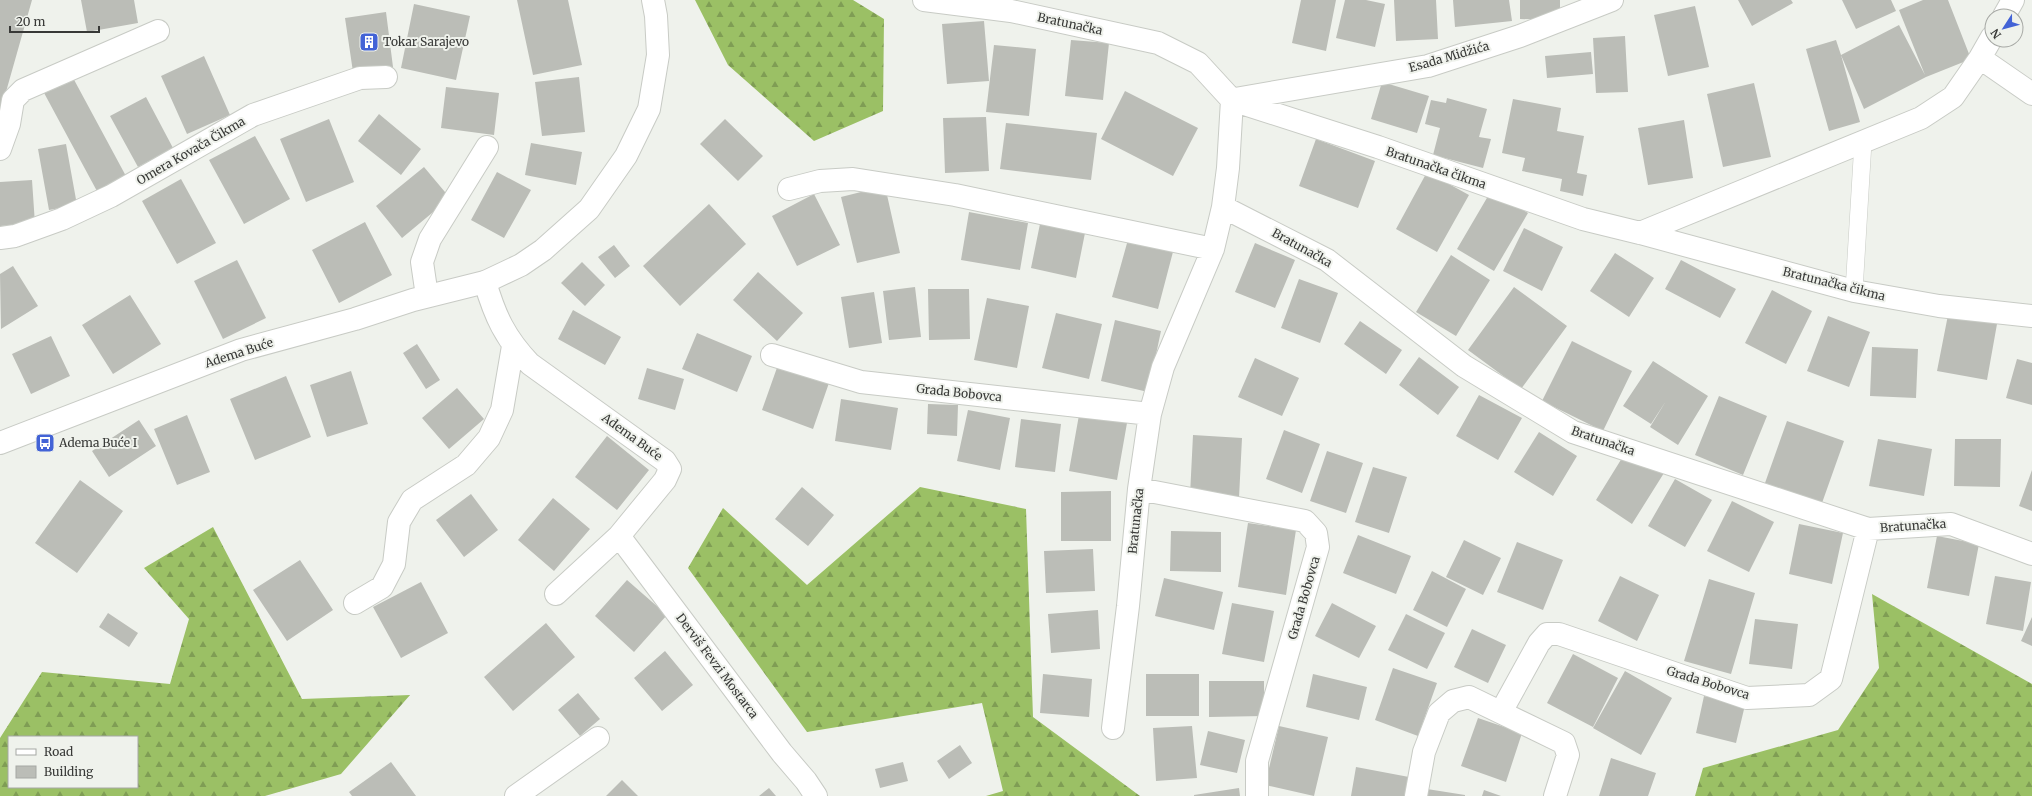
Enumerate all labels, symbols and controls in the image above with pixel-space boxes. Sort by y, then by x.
scale bar [10,8,99,34]
north arrow [1984,8,2024,48]
street label: Bratunačka [1036,9,1105,38]
text: 20 m [16,14,45,29]
text: N [1988,26,2004,42]
building icon: Tokar Sarajevo [358,31,380,53]
place label: Tokar Sarajevo [383,34,469,49]
street label: Esada Midžića [1407,38,1491,75]
street label: Omera Kovača Čikma [133,112,248,188]
street label: Bratunačka čikma [1384,143,1489,192]
street label: Bratunačka [1270,225,1335,270]
street label: Bratunačka čikma [1781,264,1887,304]
street label: Adema Buće [202,334,275,371]
street label: Grada Bobovca [916,381,1003,405]
street label: Adema Buće [598,409,665,464]
street label: Bratunačka [1569,423,1637,459]
bus stop icon: Adema Buće I [34,432,56,454]
place label: Adema Buće I [58,435,137,450]
street label: Bratunačka [1125,487,1146,555]
street label: Bratunačka [1879,516,1947,535]
street label: Grada Bobovca [1284,554,1323,641]
street label: Derviš Fevzi Mostarca [673,610,762,722]
street label: Grada Bobovca [1665,663,1752,702]
legend [8,736,138,788]
text: Road [44,744,73,759]
text: Building [44,764,94,779]

